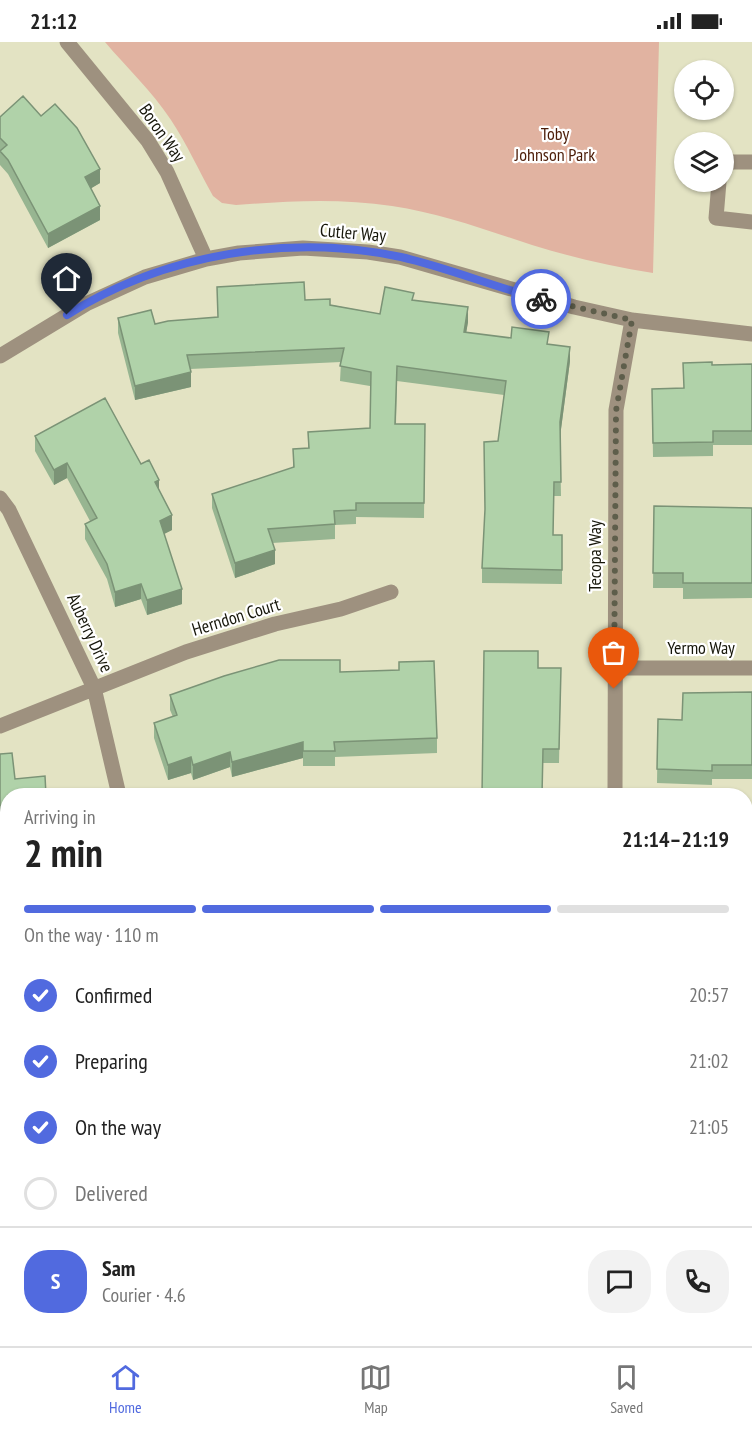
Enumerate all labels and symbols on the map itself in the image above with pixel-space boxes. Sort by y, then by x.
street label: Boron Way [134,99,191,166]
park label: Toby Johnson Park [514,122,595,166]
street label: Cutler Way [319,218,387,247]
pin [41,253,92,315]
courier [511,269,571,329]
street label: Tecopa Way [583,520,606,592]
street label: Auberry Drive [62,590,119,676]
street label: Herndon Court [189,592,283,641]
pin [588,627,639,689]
street label: Yermo Way [667,636,735,659]

